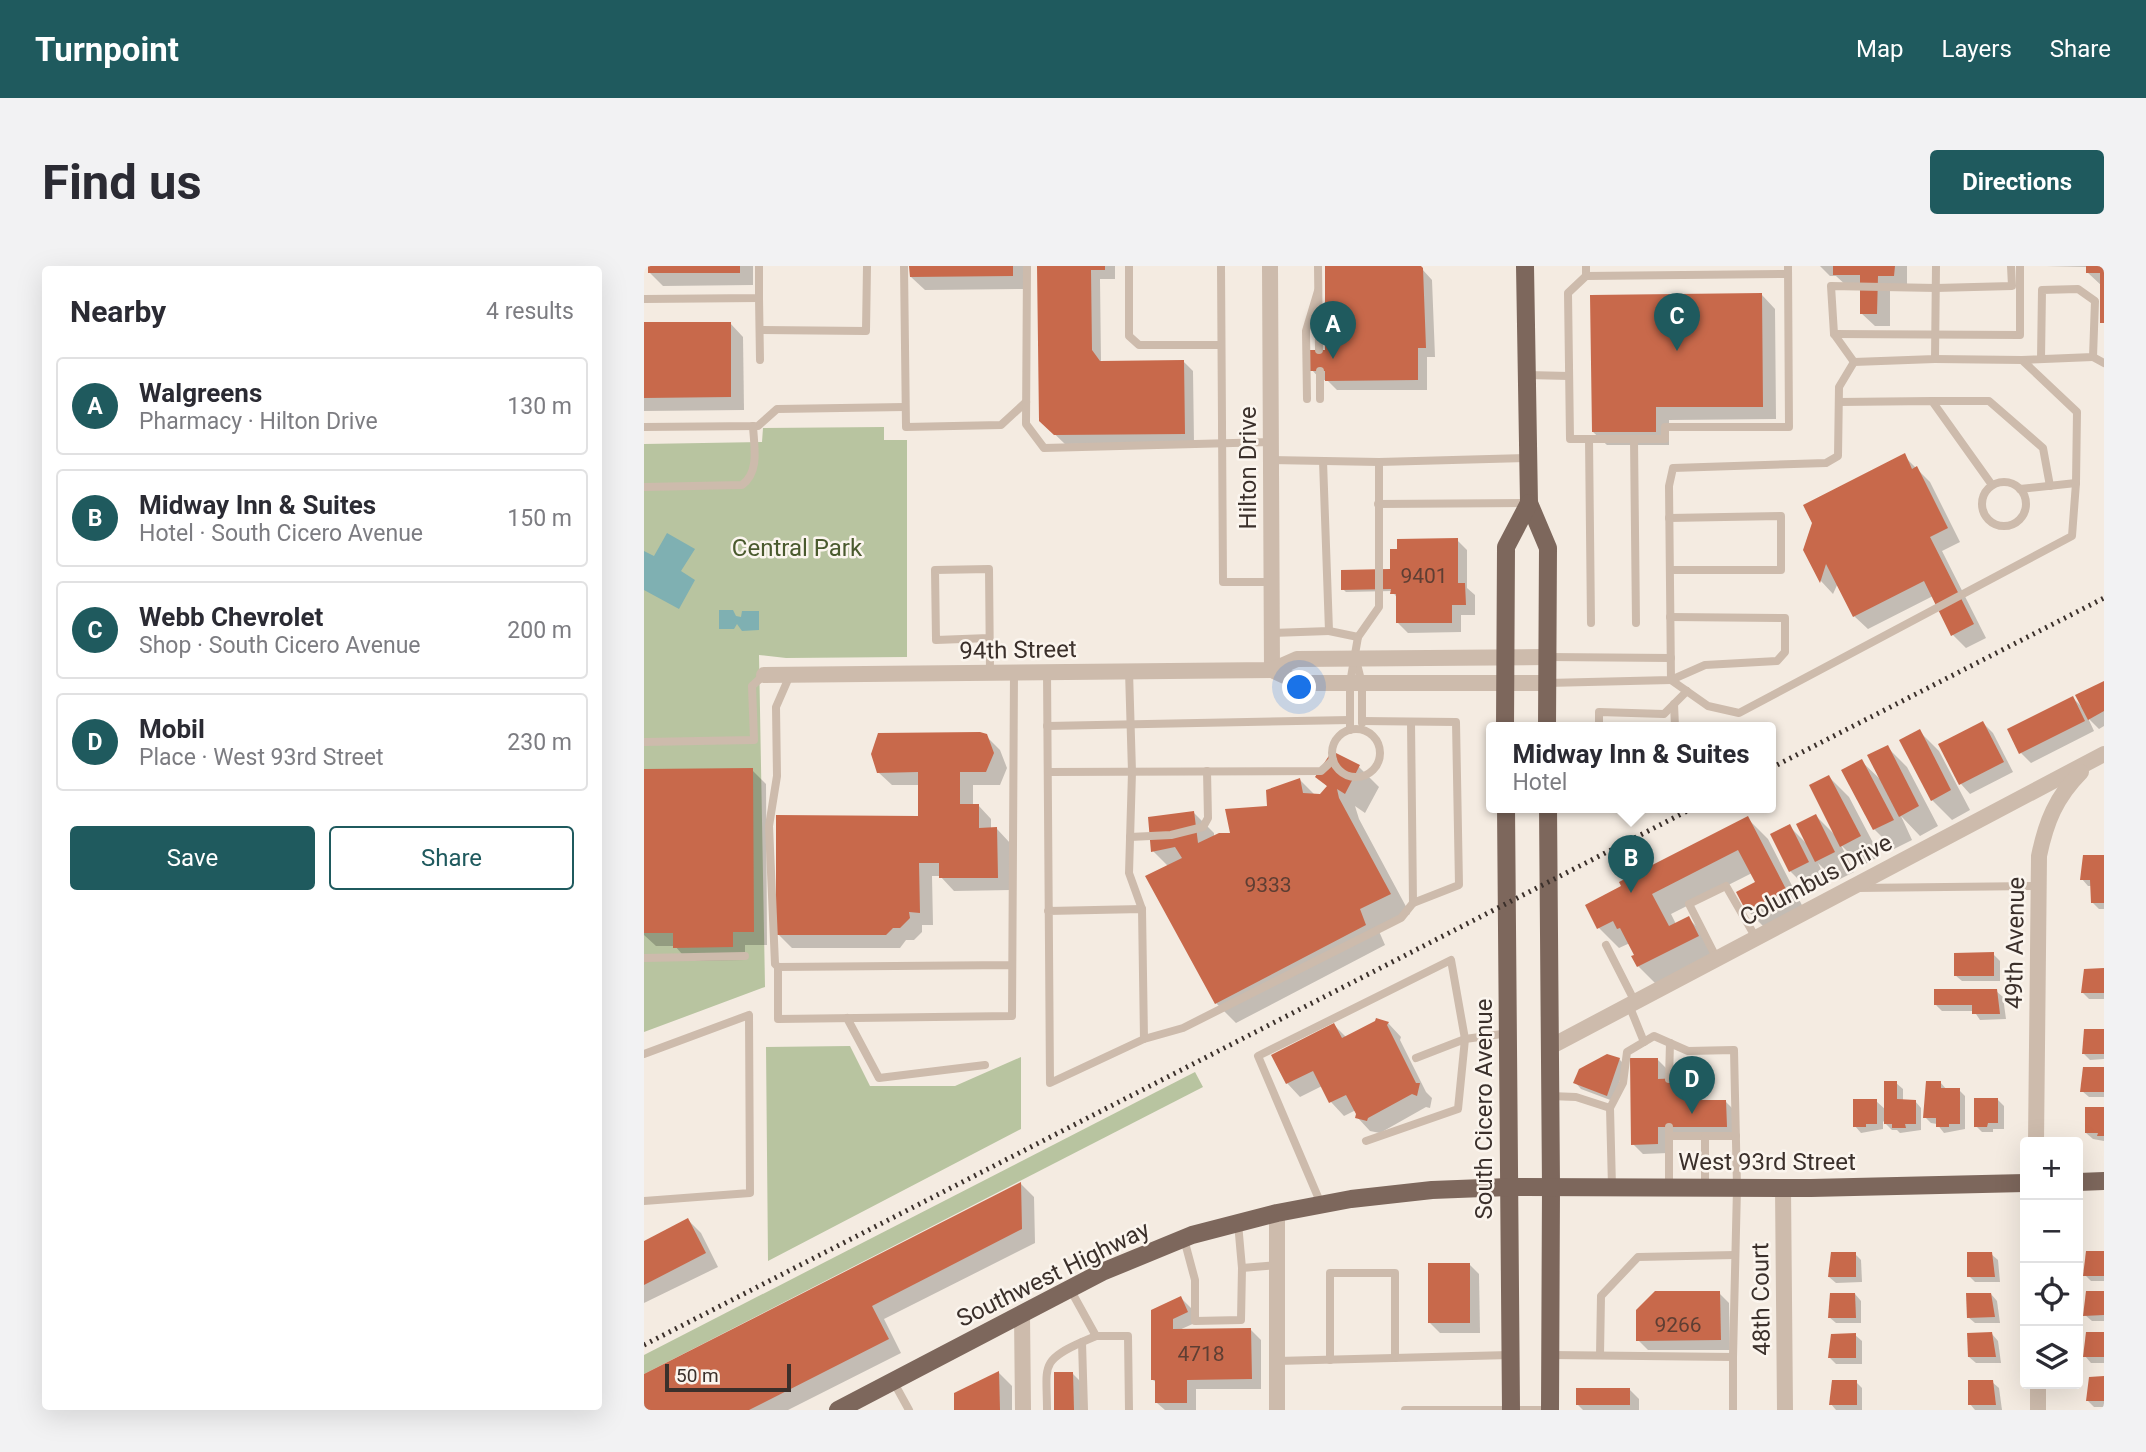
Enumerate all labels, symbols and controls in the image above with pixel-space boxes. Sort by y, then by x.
text: Turnpoint [35,30,179,69]
text: Map [1856,35,1904,63]
text: Layers [1942,35,2012,63]
text: Share [2050,35,2111,63]
button: Directions [1930,150,2104,214]
text: Find us [42,154,202,211]
pin: C [1654,293,1700,351]
text: Nearby [70,294,166,329]
text: 4 results [486,298,574,325]
pin: A [1310,301,1356,359]
text: Walgreens [139,378,262,408]
text: A [87,393,103,420]
text: 130 m [507,393,572,420]
street label: Hilton Drive [1234,406,1262,530]
text: Pharmacy · Hilton Drive [139,408,378,435]
text: Midway Inn & Suites [139,490,376,520]
text: B [88,505,102,532]
text: 150 m [507,505,572,532]
text: Hotel · South Cicero Avenue [139,520,423,547]
park label: Central Park [732,534,863,562]
house number: 9401 [1400,564,1448,588]
text: Webb Chevrolet [139,602,323,632]
text: C [87,617,103,644]
text: 200 m [507,617,572,644]
text: Shop · South Cicero Avenue [139,632,421,659]
street label: 94th Street [959,635,1077,665]
your location [1282,670,1316,704]
text: Mobil [139,714,205,744]
popup [1486,722,1776,813]
text: D [88,729,102,756]
text: 230 m [507,729,572,756]
text: Midway Inn & Suites [1512,739,1750,769]
text: Place · West 93rd Street [139,744,383,771]
text: Hotel [1512,769,1567,796]
button: Save [70,826,315,890]
button: Share [329,826,574,890]
street label: Columbus Drive [1735,828,1897,932]
pin: B [1608,835,1654,893]
house number: 9333 [1244,873,1292,897]
street label: 49th Avenue [2000,877,2030,1009]
street label: South Cicero Avenue [1470,999,1498,1219]
pin: D [1669,1056,1715,1114]
map controls [2020,1137,2083,1389]
button: + [2020,1137,2083,1200]
street label: West 93rd Street [1678,1148,1856,1176]
button: − [2020,1200,2083,1263]
street label: Southwest Highway [952,1215,1155,1333]
street label: 48th Court [1746,1242,1776,1356]
button: locate [2020,1263,2083,1326]
house number: 9266 [1654,1313,1702,1337]
button: layers [2020,1326,2083,1389]
house number: 4718 [1177,1342,1225,1366]
scale bar [665,1361,791,1393]
text: 50 m [676,1364,719,1387]

